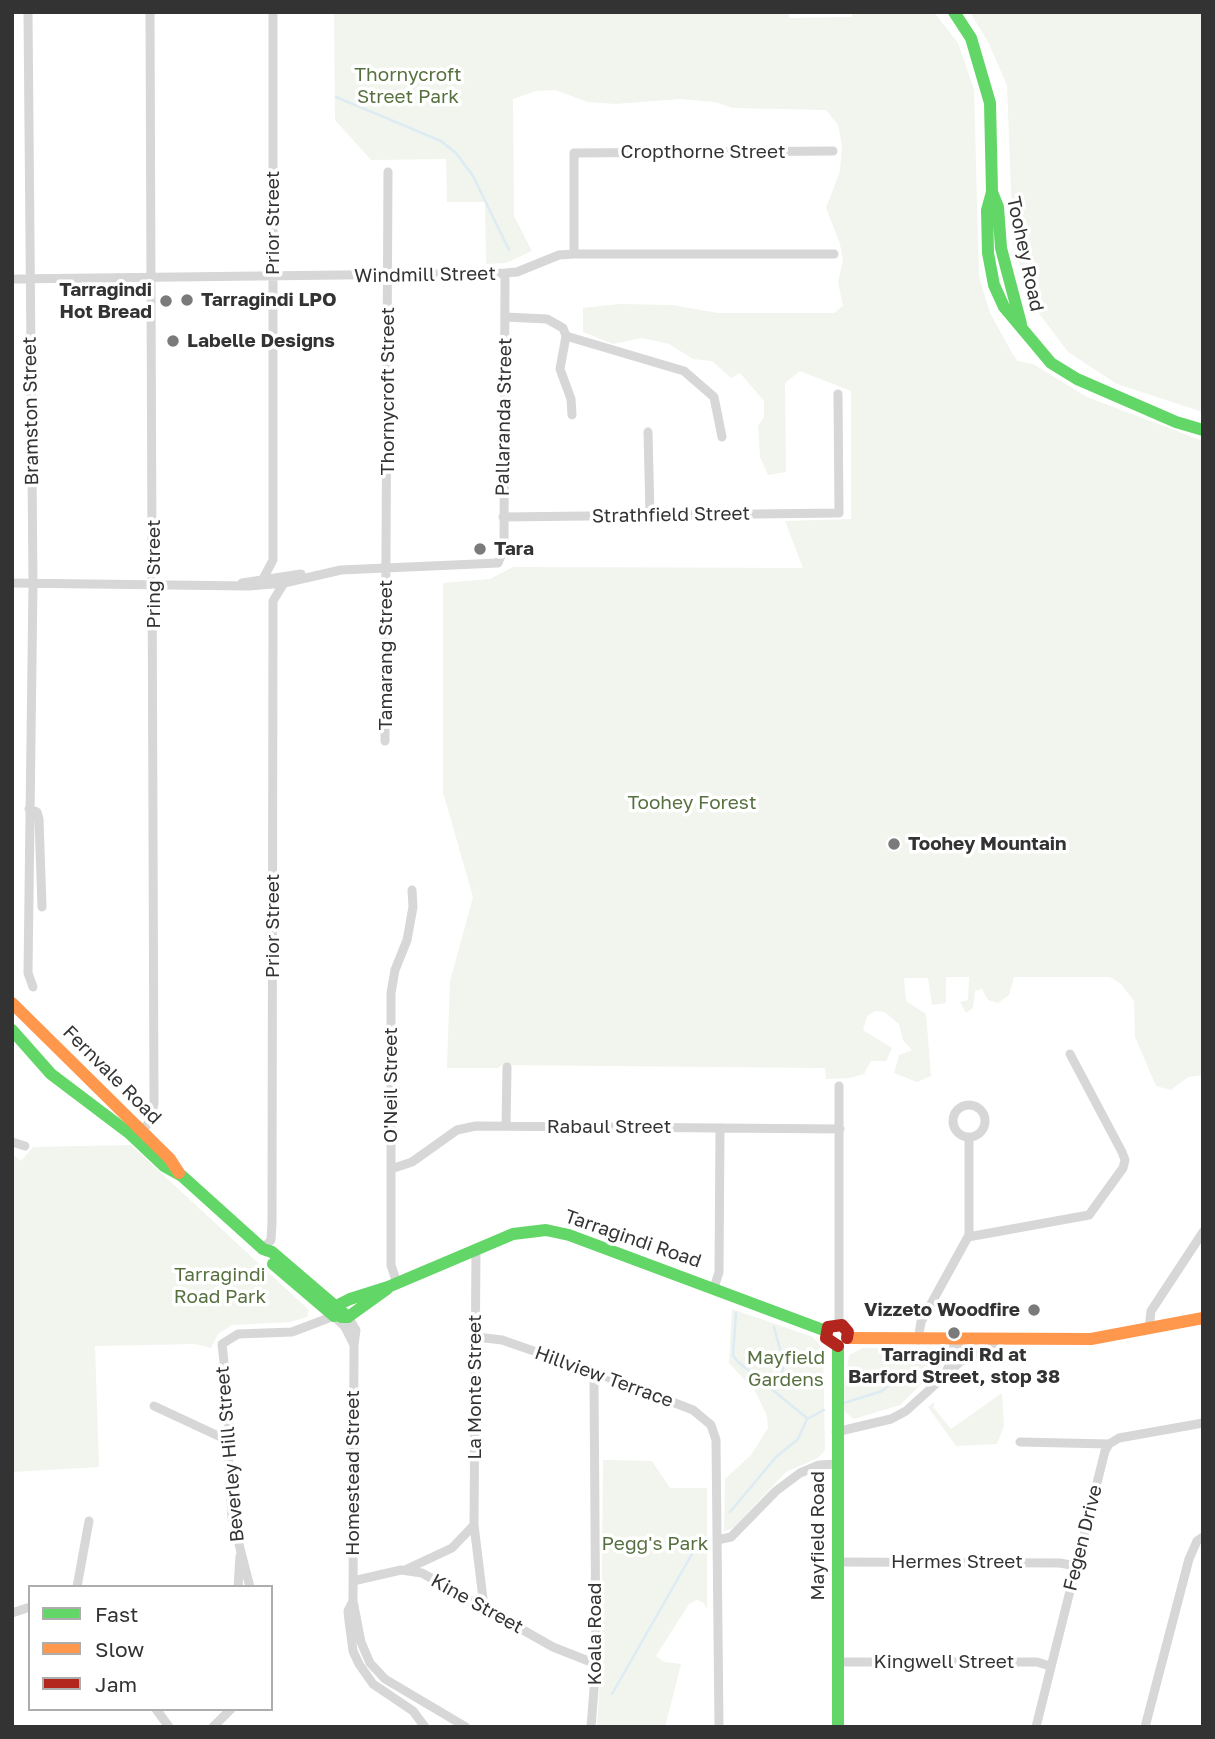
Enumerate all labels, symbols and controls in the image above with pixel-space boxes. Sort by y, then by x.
park label: Thornycroft Street Park [354,64,462,108]
street label: Cropthorne Street [620,141,786,163]
street label: Prior Street [262,171,284,275]
street label: Toohey Road [1002,194,1048,314]
street label: Windmill Street [354,262,496,288]
place label: Tarragindi Hot Bread [59,279,152,323]
place label: Tarragindi LPO [201,289,337,311]
marker: Tarragindi LPO [179,292,195,308]
marker: Tarragindi Hot Bread [158,293,174,309]
street label: Thornycroft Street [377,307,399,475]
place label: Labelle Designs [187,330,335,352]
marker: Labelle Designs [165,333,181,349]
street label: Bramston Street [18,336,44,486]
street label: Pallaranda Street [491,337,517,497]
street label: Strathfield Street [592,502,750,528]
street label: Pring Street [143,519,165,629]
place label: Tara [494,538,534,560]
marker: Tara [472,541,488,557]
street label: Tamarang Street [375,580,397,730]
park label: Toohey Forest [627,792,757,814]
place label: Toohey Mountain [908,833,1067,855]
marker: Toohey Mountain [886,836,902,852]
street label: Prior Street [262,874,284,978]
street label: Fernvale Road [58,1021,166,1129]
street label: O'Neil Street [380,1027,402,1143]
street label: Rabaul Street [547,1116,671,1138]
street label: Tarragindi Road [562,1205,704,1273]
park label: Tarragindi Road Park [174,1264,266,1308]
place label: Vizzeto Woodfire [864,1299,1020,1321]
marker: Vizzeto Woodfire [1026,1302,1042,1318]
street label: La Monte Street [464,1314,486,1460]
marker: Tarragindi Rd at Barford Street, stop 38 [946,1325,962,1341]
street label: Hillview Terrace [532,1341,676,1413]
place label: Tarragindi Rd at Barford Street, stop 38 [848,1344,1060,1388]
park label: Mayfield Gardens [747,1347,825,1391]
street label: Beverley Hill Street [211,1365,249,1543]
street label: Homestead Street [342,1390,364,1556]
street label: Mayfield Road [807,1471,829,1601]
street label: Fegen Drive [1059,1483,1107,1593]
park label: Pegg's Park [602,1533,708,1555]
street label: Hermes Street [891,1551,1023,1573]
street label: Kine Street [427,1569,527,1639]
street label: Koala Road [584,1583,606,1685]
legend [28,1585,273,1711]
text: Fast [95,1601,138,1627]
text: Slow [95,1636,144,1662]
street label: Kingwell Street [874,1651,1014,1673]
text: Jam [95,1671,137,1697]

